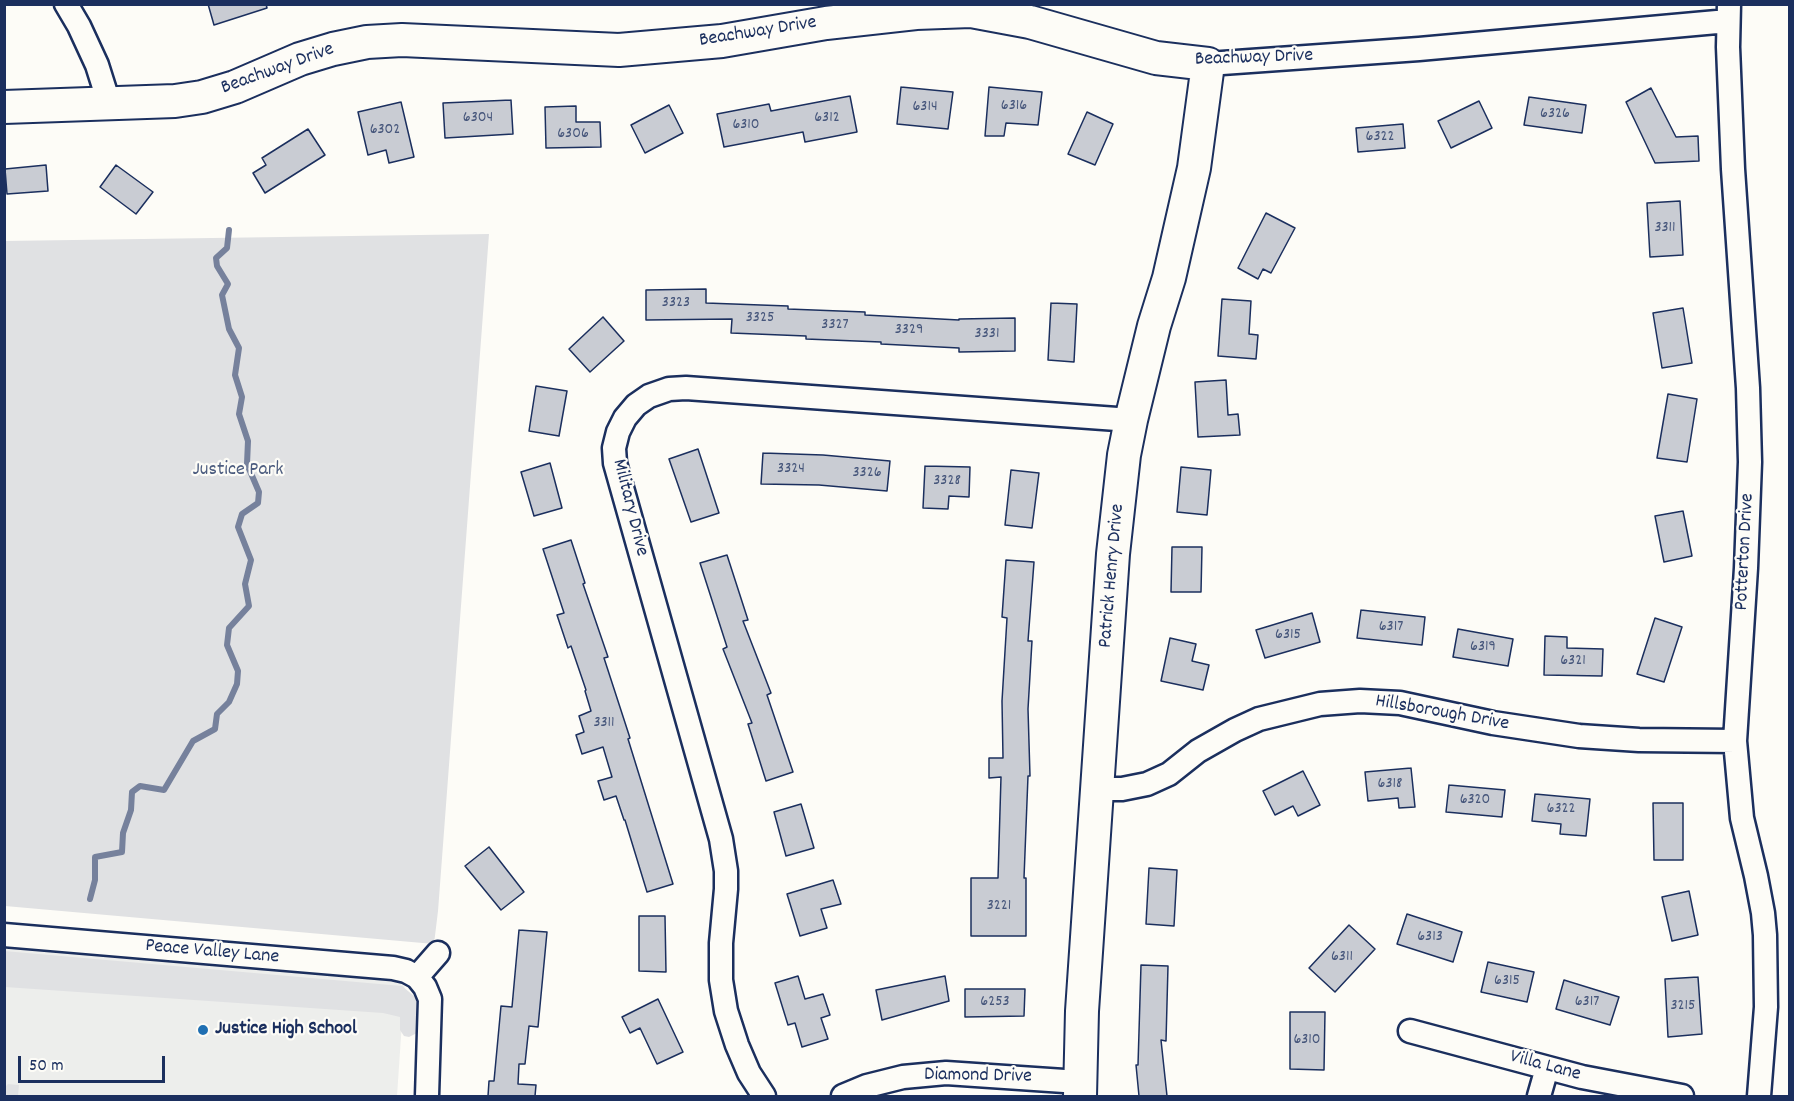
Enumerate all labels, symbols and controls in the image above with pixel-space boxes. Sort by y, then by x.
street label: Beachway Drive [698,12,818,54]
street label: Beachway Drive [218,38,338,102]
street label: Beachway Drive [1194,45,1314,73]
house number: 6316 [1001,97,1027,117]
house number: 6314 [912,98,938,118]
house number: 6326 [1540,105,1570,125]
house number: 6304 [463,109,493,129]
house number: 6312 [814,109,840,129]
house number: 6310 [732,116,760,136]
house number: 6302 [370,121,400,141]
house number: 6306 [557,125,589,145]
house number: 6322 [1366,128,1394,148]
house number: 3311 [1654,219,1676,239]
house number: 3323 [662,294,690,314]
house number: 3325 [746,309,774,329]
house number: 3327 [821,316,849,336]
house number: 3329 [895,321,923,341]
house number: 3331 [975,325,999,345]
street label: Military Drive [605,457,653,559]
park label: Justice Park [193,459,283,483]
house number: 3324 [777,460,805,480]
house number: 3326 [852,464,882,484]
house number: 3328 [933,472,961,492]
street label: Potterton Drive [1731,493,1761,611]
street label: Patrick Henry Drive [1095,503,1131,649]
house number: 6317 [1379,618,1403,638]
house number: 6315 [1275,626,1301,646]
house number: 6319 [1470,638,1496,658]
house number: 6321 [1560,652,1586,672]
street label: Hillsborough Drive [1373,690,1511,738]
house number: 3311 [593,714,615,734]
house number: 6318 [1378,775,1402,795]
house number: 6320 [1460,791,1490,811]
house number: 6322 [1547,800,1575,820]
house number: 3221 [987,897,1011,917]
house number: 6313 [1417,928,1443,948]
street label: Peace Valley Lane [144,935,280,971]
house number: 6311 [1331,948,1353,968]
house number: 6315 [1494,972,1520,992]
house number: 6253 [980,993,1010,1013]
house number: 6317 [1575,993,1599,1013]
house number: 3215 [1670,997,1696,1017]
place label: Justice High School [215,1018,357,1042]
marker: Justice High School [196,1023,210,1037]
house number: 6310 [1293,1031,1321,1051]
scale bar [21,1044,168,1082]
street label: Villa Lane [1507,1046,1583,1088]
text: 50 m [29,1054,64,1079]
street label: Diamond Drive [924,1064,1032,1090]

